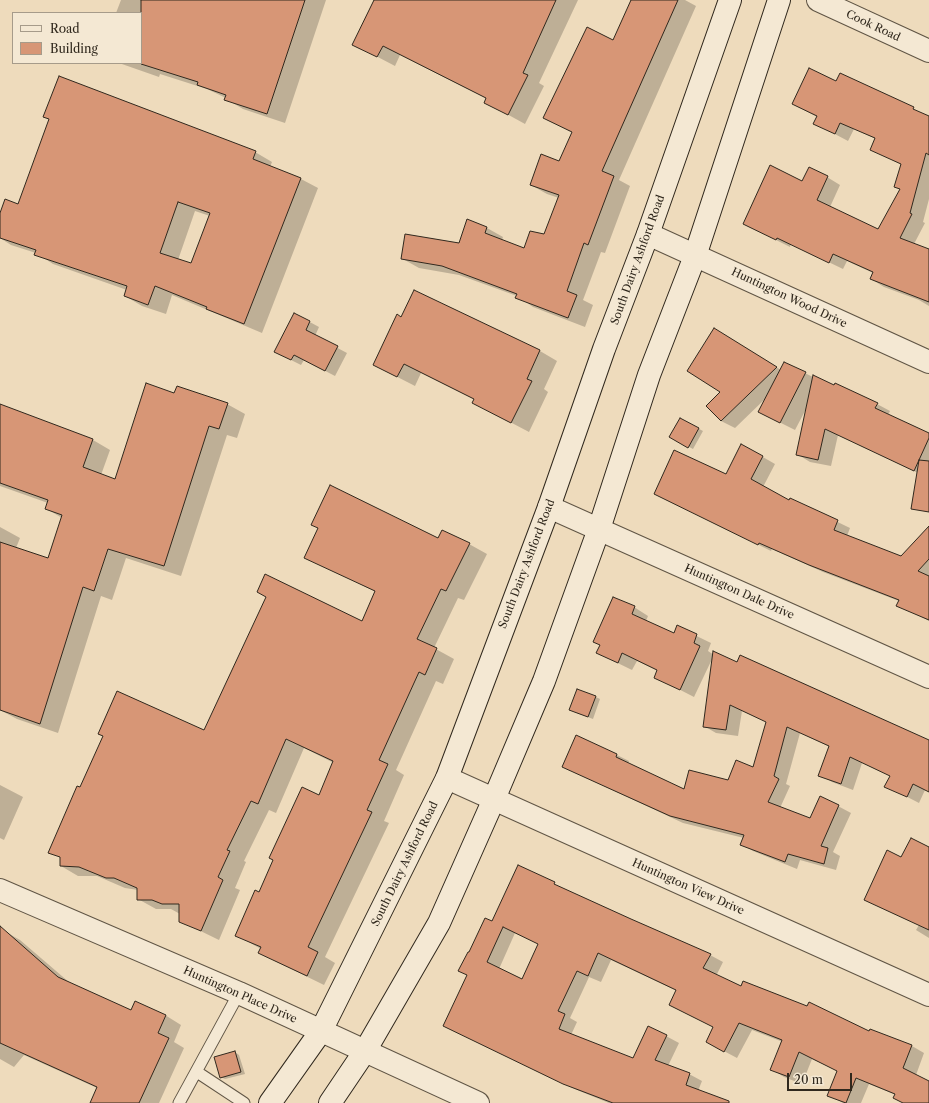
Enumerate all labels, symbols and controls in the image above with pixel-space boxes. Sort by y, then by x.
street label: Cook Road [844,8,902,44]
legend [12,12,142,64]
text: Road [50,21,80,36]
text: Building [50,41,98,56]
street label: South Dairy Ashford Road [608,193,668,327]
street label: Huntington Wood Drive [729,265,849,331]
street label: South Dairy Ashford Road [496,498,558,630]
street label: Huntington Dale Drive [682,562,796,622]
street label: South Dairy Ashford Road [369,799,441,929]
street label: Huntington View Drive [630,856,746,918]
street label: Huntington Place Drive [181,964,299,1026]
scale bar [789,1065,854,1091]
text: 20 m [794,1072,823,1087]

